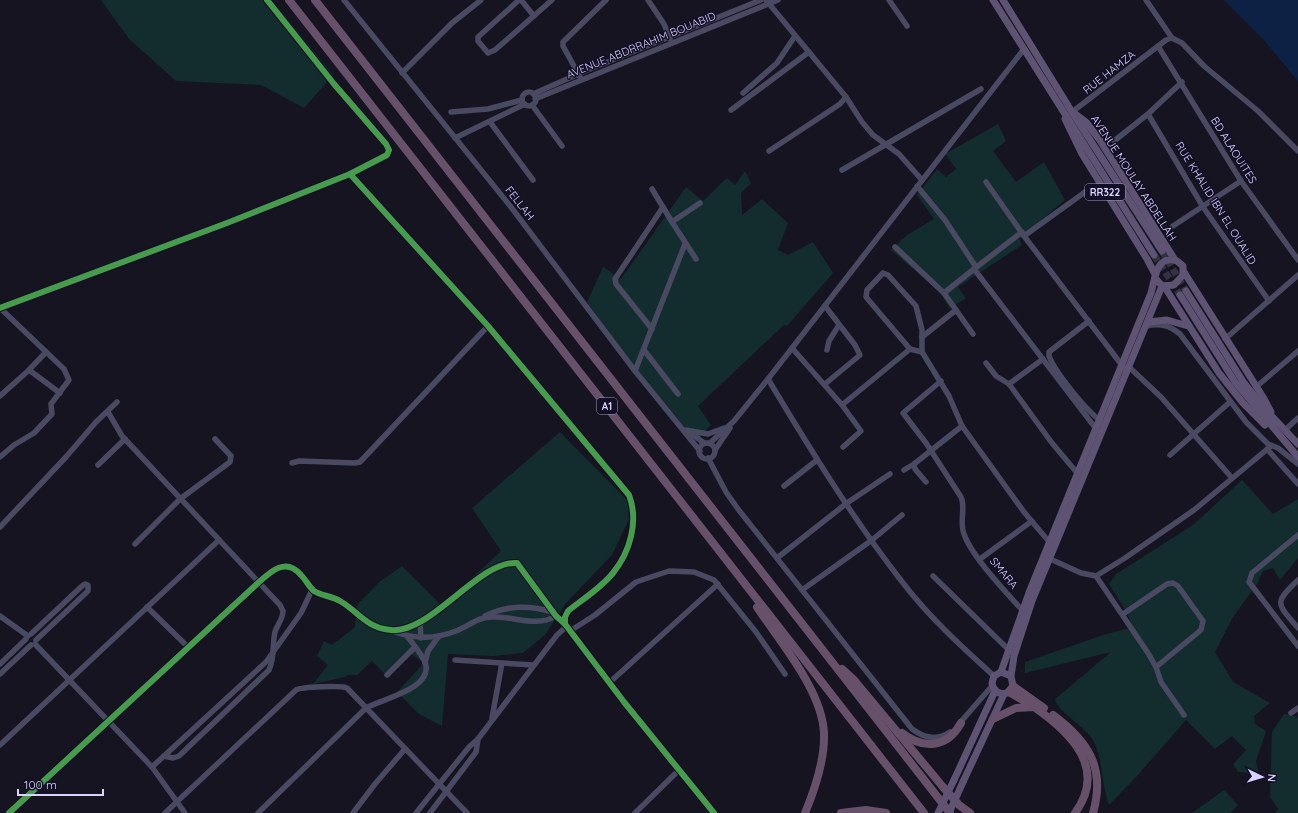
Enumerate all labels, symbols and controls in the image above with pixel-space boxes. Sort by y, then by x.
street label: AVENUE ABDRRAHIM BOUABID [564,9,718,81]
street label: RUE HAMZA [1080,47,1138,97]
street label: AVENUE MOULAY ABDELLAH [1088,113,1180,243]
street label: BD ALAOUITES [1208,114,1260,186]
street label: RUE KHALID IBN EL OUALID [1172,139,1260,267]
street label: FELLAH [502,183,538,223]
road number: RR322 [1085,184,1125,200]
road number: A1 [597,398,617,414]
street label: SMARA [987,554,1021,592]
north arrow [1242,757,1282,797]
scale bar [18,771,103,797]
text: N [1265,773,1279,783]
text: 100 m [24,777,57,792]

